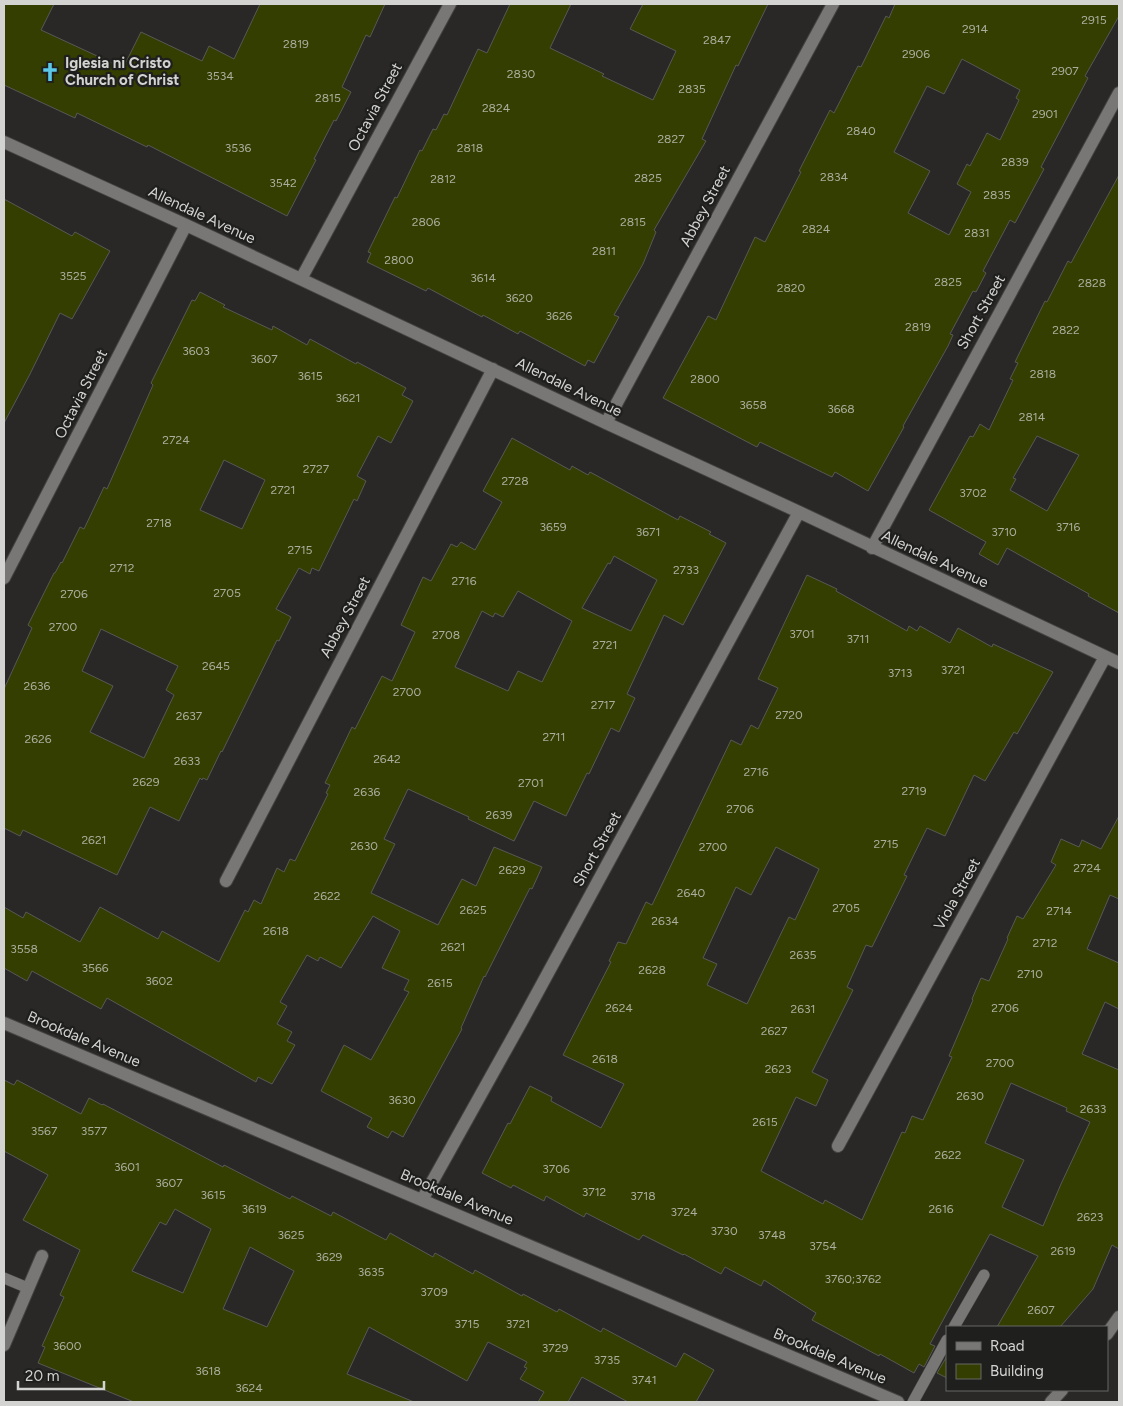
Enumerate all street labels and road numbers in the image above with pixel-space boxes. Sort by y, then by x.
street label: Octavia Street [344,59,406,154]
street label: Abbey Street [676,162,734,250]
street label: Allendale Avenue [146,182,258,248]
street label: Short Street [953,271,1009,353]
street label: Octavia Street [51,346,111,442]
street label: Allendale Avenue [513,354,625,420]
street label: Allendale Avenue [879,526,991,592]
street label: Abbey Street [316,573,374,661]
street label: Short Street [569,808,625,890]
street label: Viola Street [930,855,984,933]
street label: Brookdale Avenue [25,1007,143,1071]
street label: Brookdale Avenue [398,1165,516,1229]
street label: Brookdale Avenue [771,1324,889,1388]

